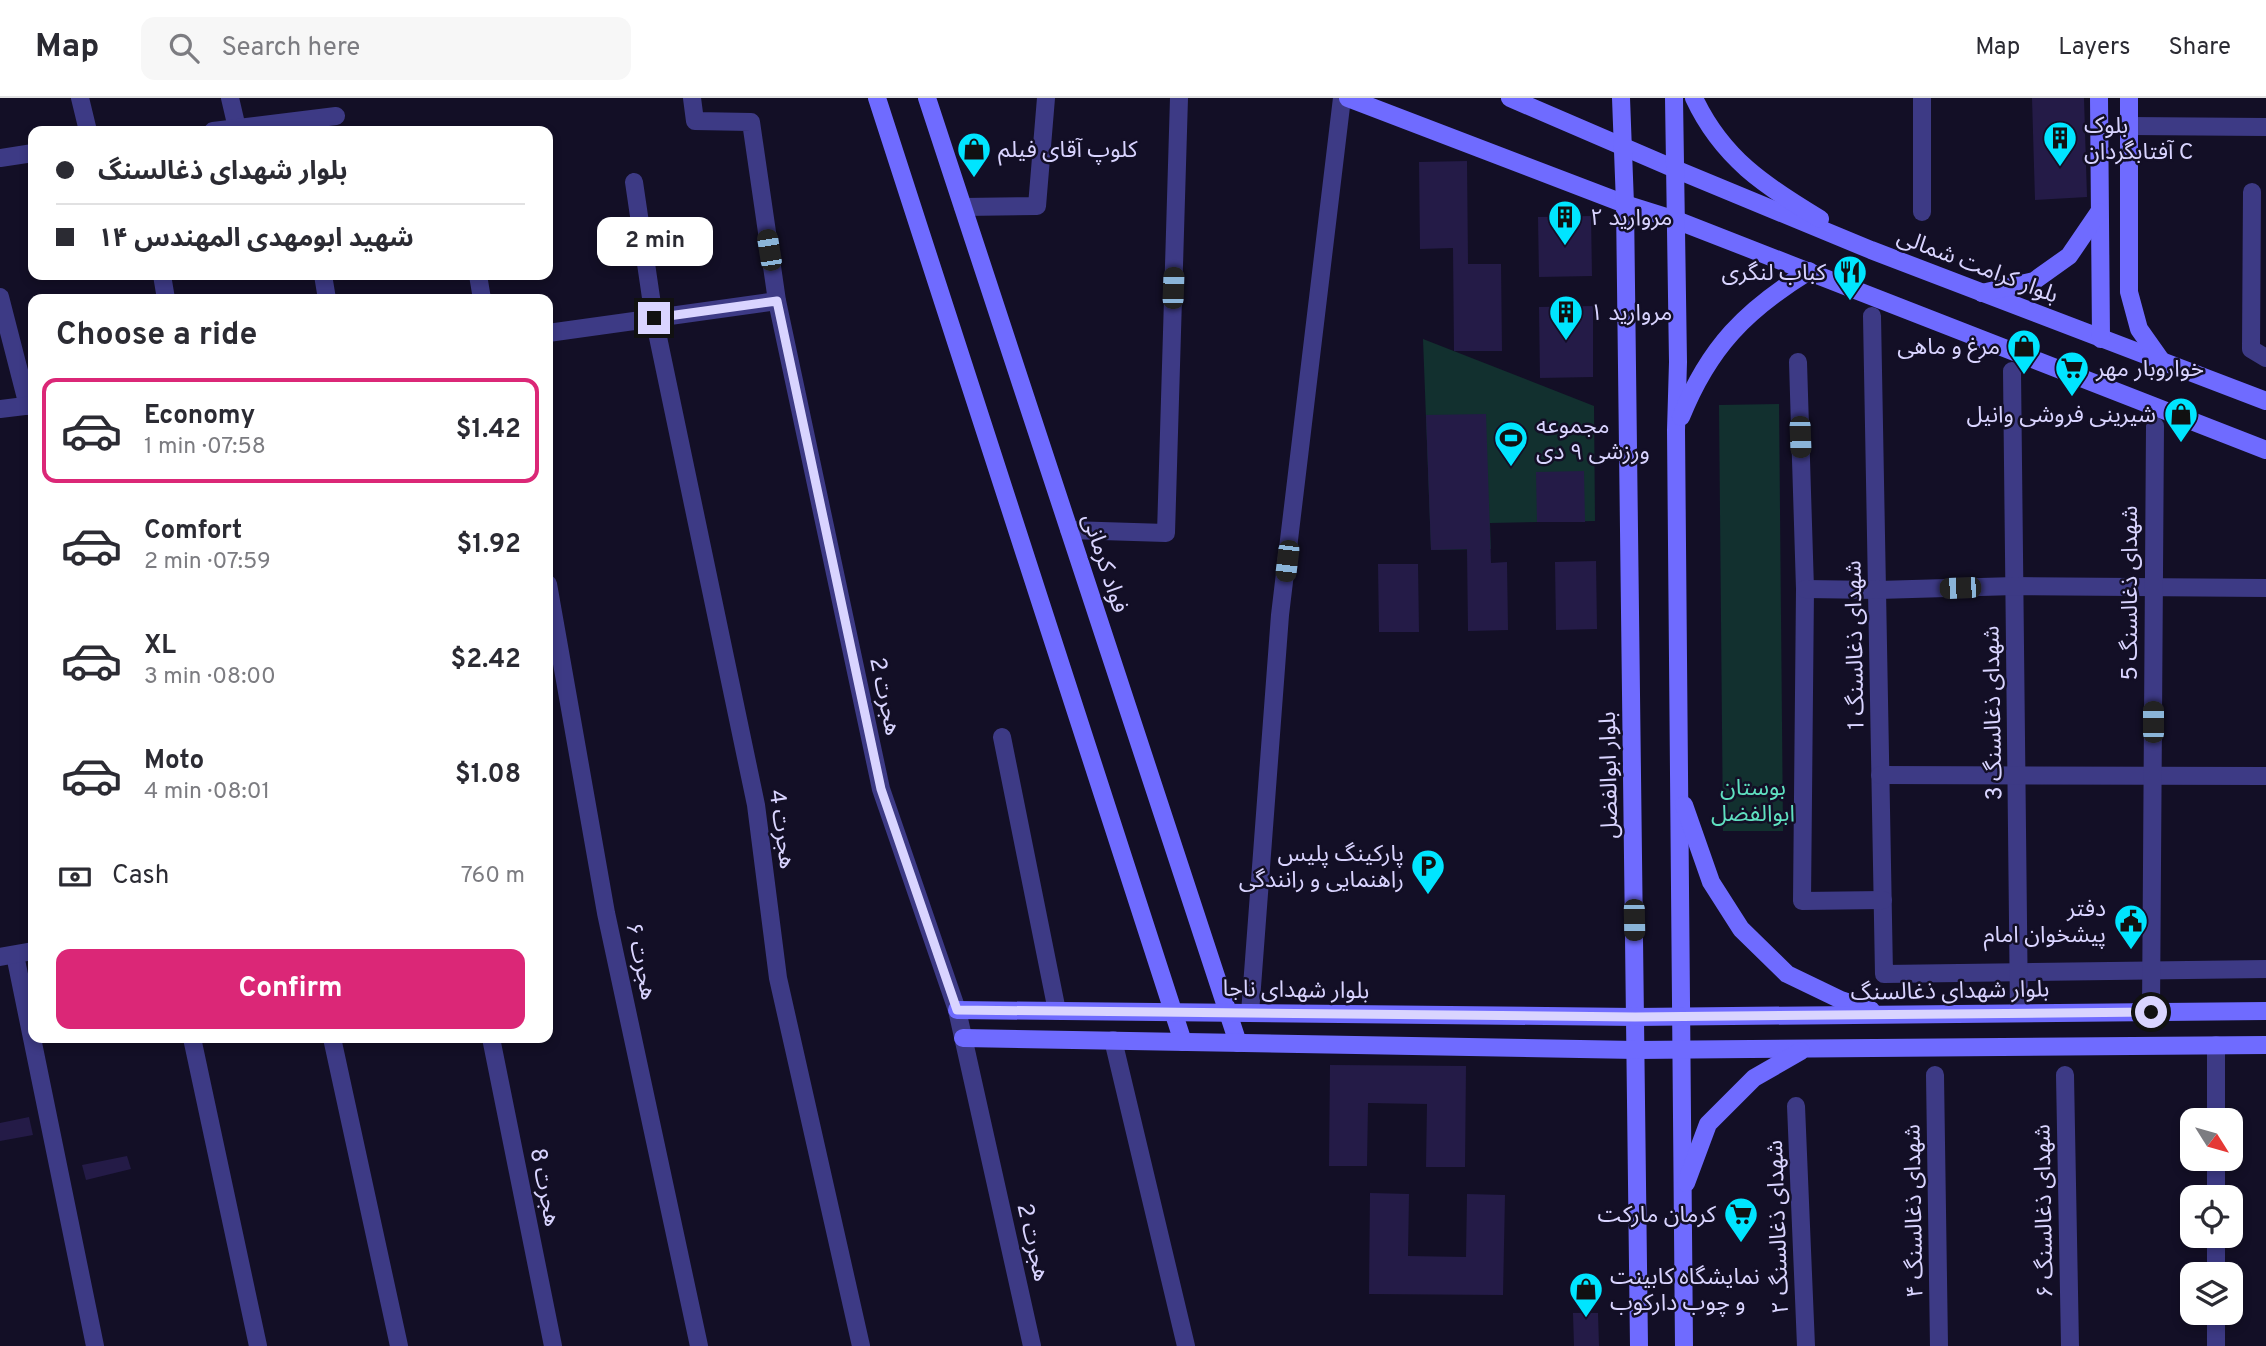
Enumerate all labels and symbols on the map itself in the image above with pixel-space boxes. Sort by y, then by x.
place label: بلوک آفتابگردان C [2084,113,2194,168]
building icon: بلوک آفتابگردان C [2041,119,2079,168]
shop icon: کلوپ آقای فیلم [955,130,993,179]
place label: کلوپ آقای فیلم [998,137,1138,166]
building icon: مروارید ۲ [1546,198,1584,247]
place label: مروارید ۲ [1590,205,1672,234]
callout: 2 min [596,216,712,266]
street label: بلوار کرامت شمالی [1892,223,2062,311]
car [756,228,783,272]
restaurant icon: کباب لنگری [1831,253,1869,302]
place label: کباب لنگری [1722,260,1827,289]
car [1162,267,1185,309]
building icon: مروارید ۱ [1547,293,1585,342]
place label: مروارید ۱ [1590,300,1672,329]
route end [638,302,670,334]
shop icon: مرغ و ماهی [2005,327,2043,376]
place label: مرغ و ماهی [1897,334,2000,363]
supermarket icon: خواروبار مهر [2053,349,2091,398]
place label: خواروبار مهر [2095,356,2204,385]
shop icon: شیرینی فروشی وانیل [2162,395,2200,444]
place label: شیرینی فروشی وانیل [1967,402,2156,431]
place label: مجموعه ورزشی ۹ دی [1536,413,1650,468]
car [1789,416,1812,458]
sports icon: مجموعه ورزشی ۹ دی [1492,419,1530,468]
street label: شهدای ذغالسنگ 5 [2117,505,2146,681]
street label: فواد کرمانی [1074,511,1133,617]
car [1275,539,1300,583]
street label: شهدای ذغالسنگ 1 [1841,560,1872,730]
car [1939,577,1982,599]
street label: شهدای ذغالسنگ 3 [1978,625,2011,801]
street label: هجرت 2 [861,655,906,738]
car [2143,701,2164,743]
street label: بلوار ابوالفضل [1595,711,1626,839]
park label: بوستان ابوالفضل [1711,775,1795,830]
street label: هجرت 4 [761,788,800,871]
place label: پارکینگ پلیس راهنمایی و رانندگی [1239,841,1404,896]
parking icon: پارکینگ پلیس راهنمایی و رانندگی [1409,847,1447,896]
place label: دفتر پیشخوان امام [1983,896,2106,952]
car [1624,899,1645,941]
public building icon: دفتر پیشخوان امام [2112,902,2150,951]
street label: هجرت ۶ [617,920,662,1003]
street label: بلوار شهدای ناجا [1222,976,1370,1007]
street label: بلوار شهدای ذغالسنگ [1850,976,2050,1009]
route start [2135,996,2167,1028]
north arrow [2180,1108,2244,1171]
street label: شهدای ذغالسنگ ۴ [1899,1124,1932,1298]
street label: شهدای ذغالسنگ ۶ [2029,1124,2062,1298]
street label: شهدای ذغالسنگ ۲ [1762,1139,1797,1314]
street label: هجرت 8 [522,1146,565,1229]
supermarket icon: کرمان مارکت [1722,1195,1760,1244]
street label: هجرت 2 [1009,1201,1055,1284]
place label: کرمان مارکت [1598,1202,1717,1231]
place label: نمایشگاه کابینت و چوب دارکوب [1610,1264,1760,1319]
shop icon: نمایشگاه کابینت و چوب دارکوب [1567,1270,1605,1319]

